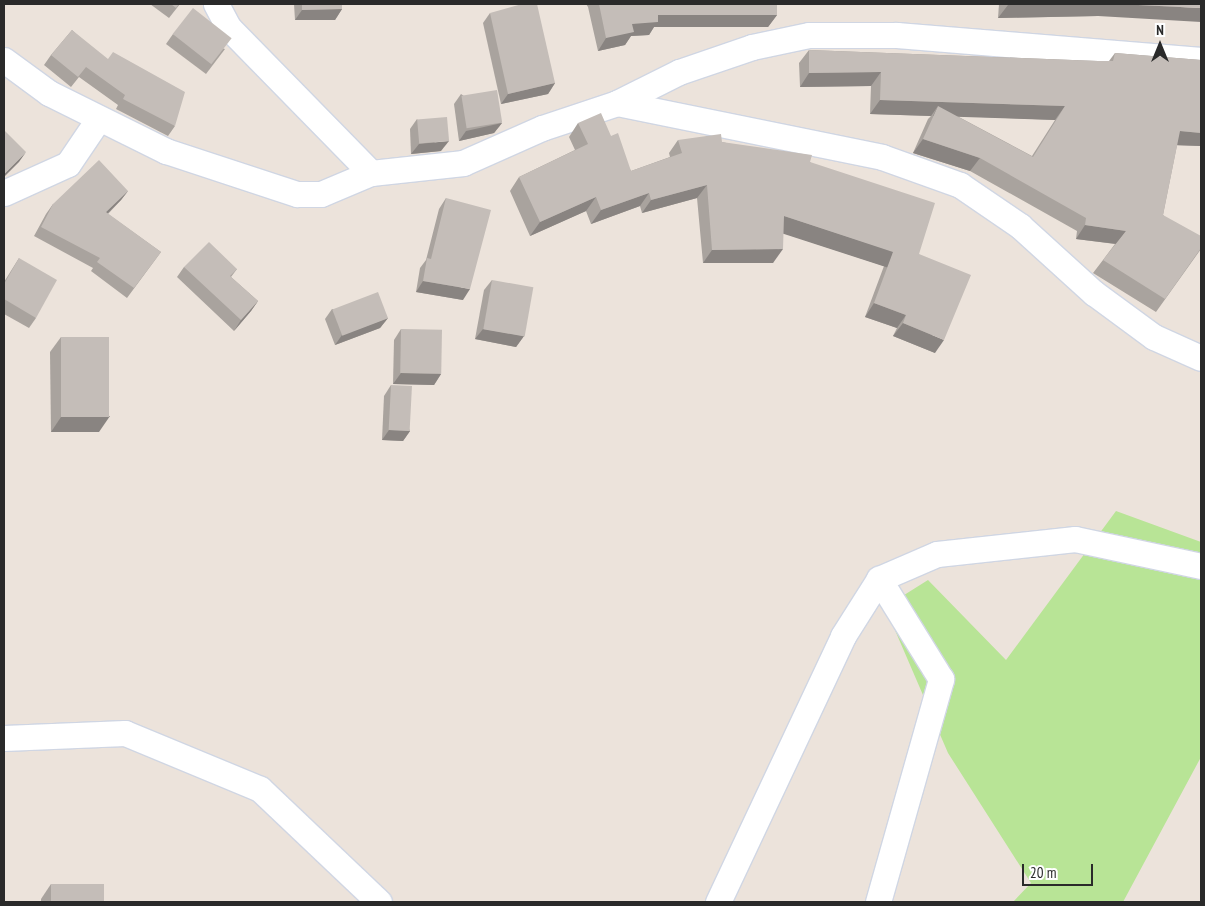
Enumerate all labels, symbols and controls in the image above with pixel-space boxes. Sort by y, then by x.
north arrow [1135,20,1185,70]
text: N [1156,21,1164,39]
scale bar [1025,854,1096,886]
text: 20 m [1030,863,1056,882]

